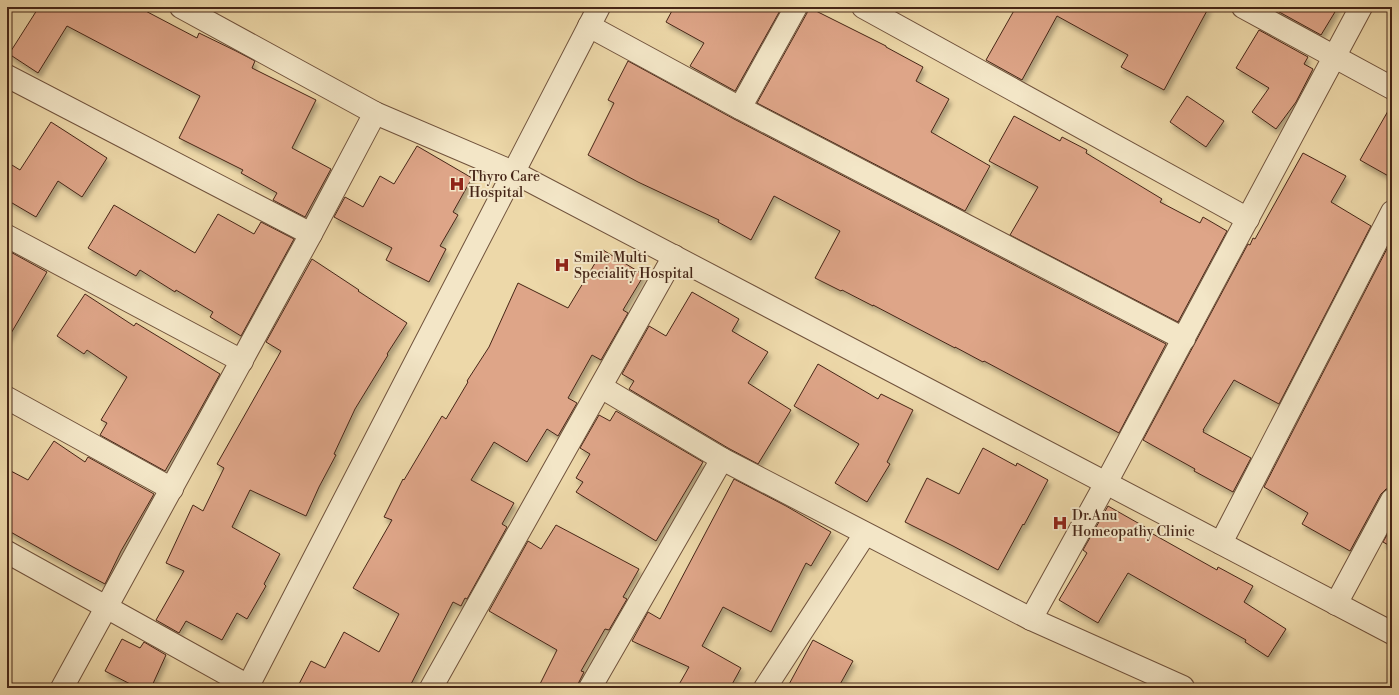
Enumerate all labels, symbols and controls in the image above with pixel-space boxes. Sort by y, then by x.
place label: Thyro Care Hospital [469,168,540,202]
hospital icon: Thyro Care Hospital [448,175,466,193]
place label: Smile Multi Speciality Hospital [574,249,693,283]
hospital icon: Smile Multi Speciality Hospital [553,256,571,274]
place label: Dr.Anu Homeopathy Clinic [1072,507,1195,541]
hospital icon: Dr.Anu Homeopathy Clinic [1051,514,1069,532]

